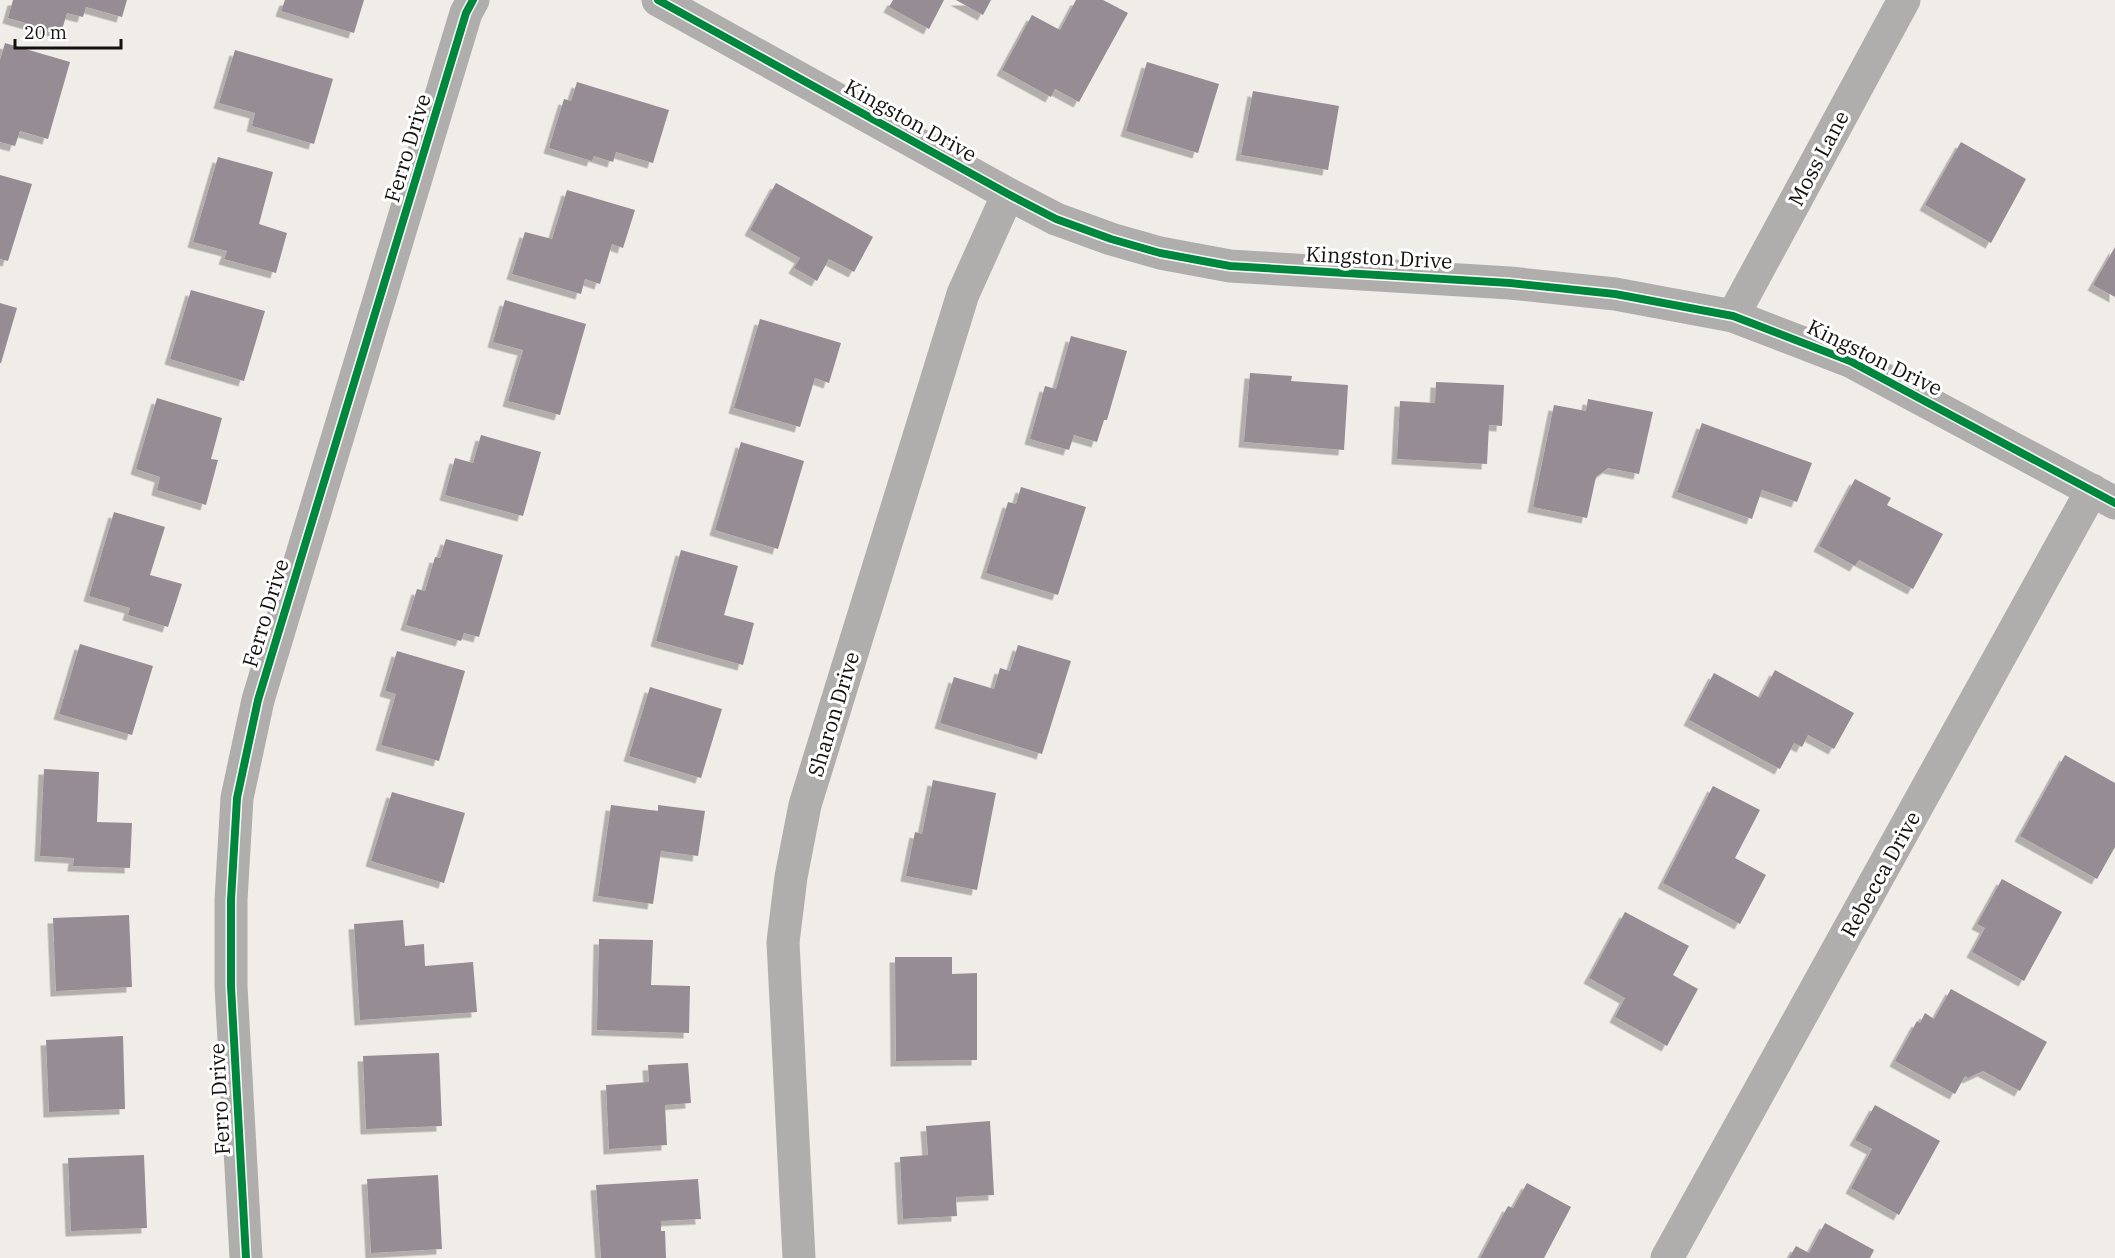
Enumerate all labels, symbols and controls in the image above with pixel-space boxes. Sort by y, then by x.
scale bar [15,12,122,50]
text: 20 m [24,21,67,44]
street label: Kingston Drive [840,72,982,168]
street label: Ferro Drive [377,90,437,206]
street label: Moss Lane [1781,106,1855,210]
street label: Kingston Drive [1305,239,1453,275]
street label: Kingston Drive [1803,312,1947,402]
street label: Ferro Drive [235,555,295,671]
street label: Sharon Drive [801,648,865,780]
street label: Rebecca Drive [1834,806,1926,942]
street label: Ferro Drive [202,1042,236,1156]

